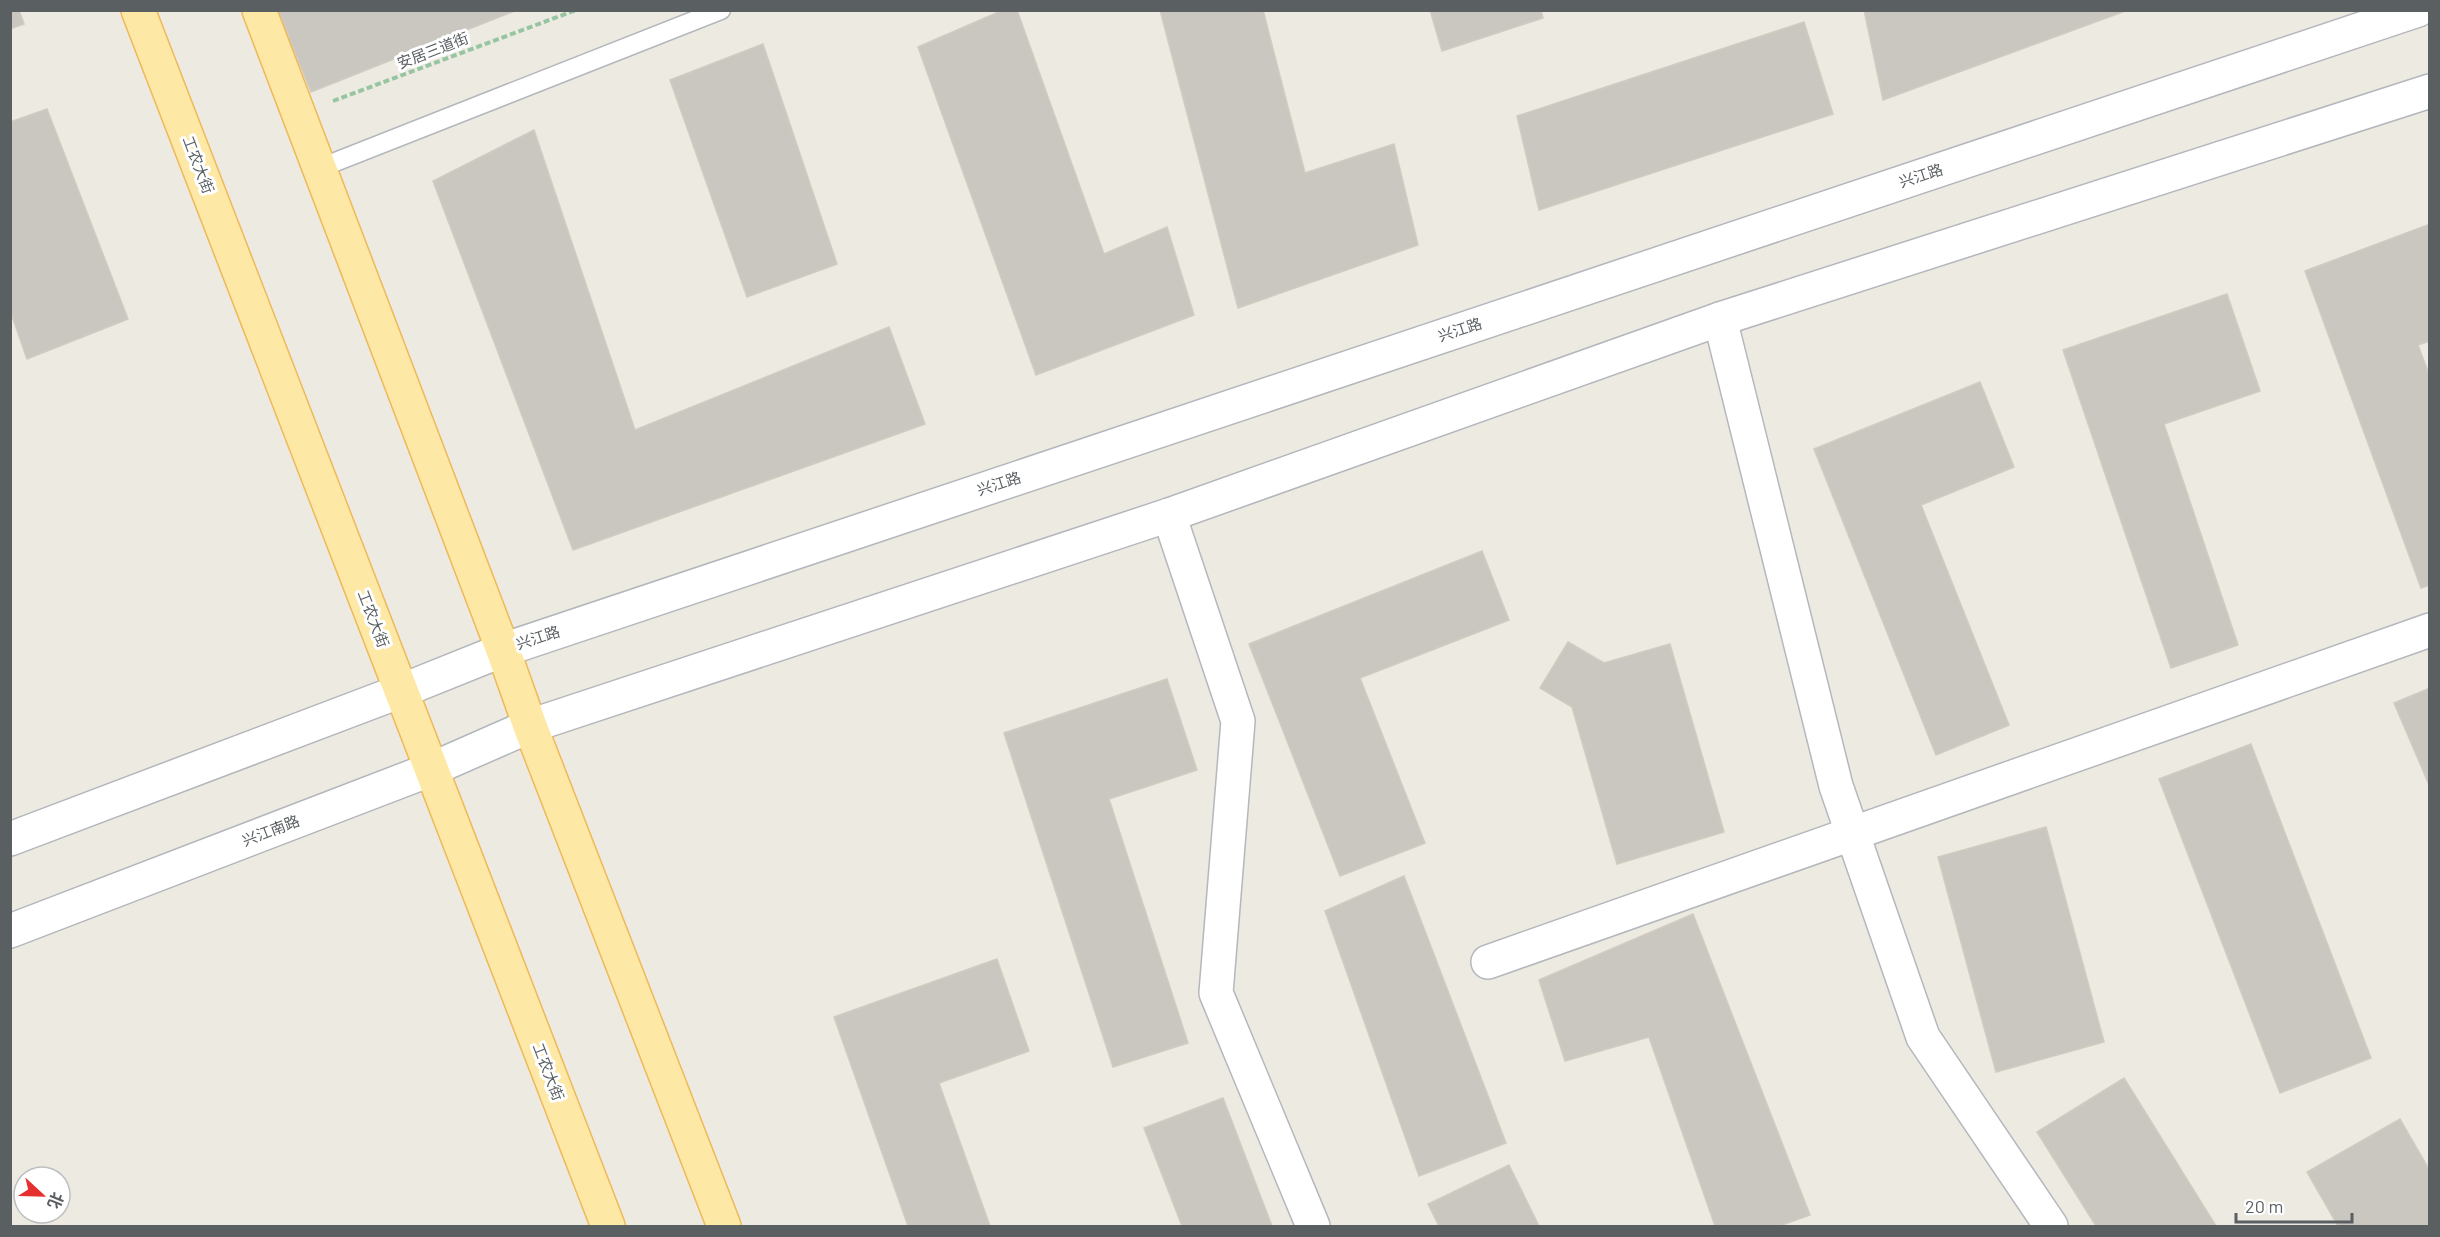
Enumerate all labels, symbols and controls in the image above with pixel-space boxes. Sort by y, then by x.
street label: 安居三道街 [394,28,471,72]
street label: 工农大街 [180,133,218,196]
street label: 兴江路 [1897,160,1945,191]
street label: 兴江路 [1436,314,1484,345]
street label: 兴江路 [975,468,1023,499]
street label: 工农大街 [355,587,393,650]
street label: 兴江路 [514,622,562,653]
street label: 兴江南路 [239,811,302,849]
street label: 工农大街 [530,1040,568,1103]
north arrow [12,1165,72,1225]
scale bar [2236,1186,2352,1224]
text: 北 [45,1190,68,1212]
text: 20 m [2245,1195,2283,1217]

